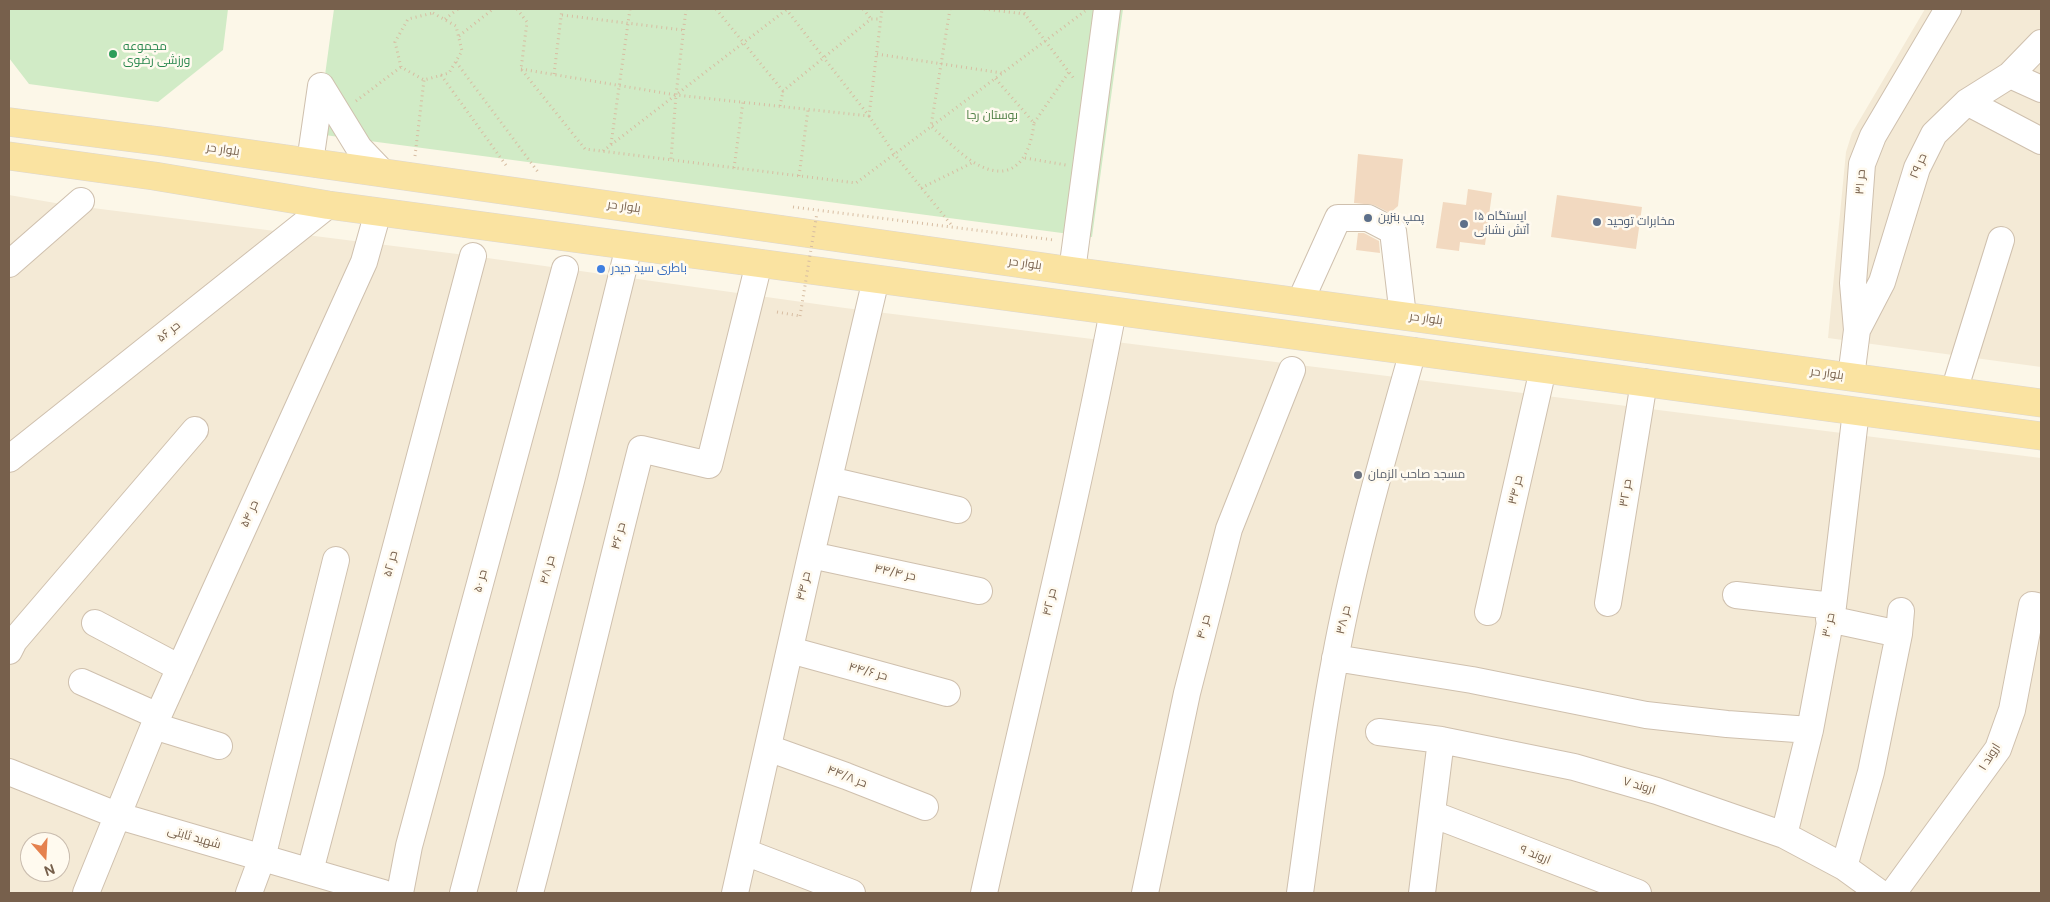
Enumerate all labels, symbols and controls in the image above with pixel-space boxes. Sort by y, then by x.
place label: مجموعه ورزشی رضوی [123,40,190,68]
marker: مجموعه ورزشی رضوی [107,48,119,60]
park label: بوستان رجا [966,109,1018,123]
street label: بلوار حر [205,141,241,159]
street label: حر ۲۹ [1907,151,1931,181]
street label: حر ۳۱ [1853,169,1869,195]
street label: بلوار حر [606,198,642,216]
place label: ایستگاه ۱۵ آتش نشانی [1474,210,1529,238]
place label: پمپ بنزین [1378,211,1424,225]
marker: پمپ بنزین [1362,212,1374,224]
place label: مخابرات توحید [1607,215,1675,229]
marker: مخابرات توحید [1591,216,1603,228]
marker: ایستگاه ۱۵ آتش نشانی [1458,218,1470,230]
street label: بلوار حر [1007,255,1043,273]
place label: باطری سید حیدر [611,262,687,276]
marker: باطری سید حیدر [595,263,607,275]
street label: بلوار حر [1408,310,1444,328]
street label: حر ۵۶ [154,318,184,346]
street label: بلوار حر [1809,365,1845,383]
place label: مسجد صاحب الزمان [1368,468,1465,482]
marker: مسجد صاحب الزمان [1352,469,1364,481]
street label: حر ۳۴ [1506,474,1526,506]
street label: حر ۳۲ [1617,478,1635,508]
street label: حر ۵۴ [238,498,262,530]
street label: حر ۴۶ [609,521,629,551]
street label: حر ۵۲ [381,549,401,579]
street label: حر ۴۸ [537,554,559,586]
street label: حر ۴۴/۴ [873,562,917,584]
street label: حر ۵۰ [471,568,491,594]
street label: حر ۴۴ [794,570,814,602]
street label: حر ۴۲ [1040,587,1060,617]
street label: حر ۳۸ [1334,604,1354,636]
street label: حر ۳۰ [1819,611,1839,639]
street label: حر ۴۰ [1194,613,1214,641]
street label: حر ۴۴/۶ [847,660,889,684]
street label: اروند ۱ [1976,741,2004,773]
street label: حر ۴۴/۸ [825,763,869,791]
street label: اروند ۷ [1621,774,1657,798]
street label: شهید ثابتی [166,823,222,853]
north arrow [20,832,70,882]
street label: اروند ۹ [1517,842,1553,868]
text: N [42,860,57,880]

